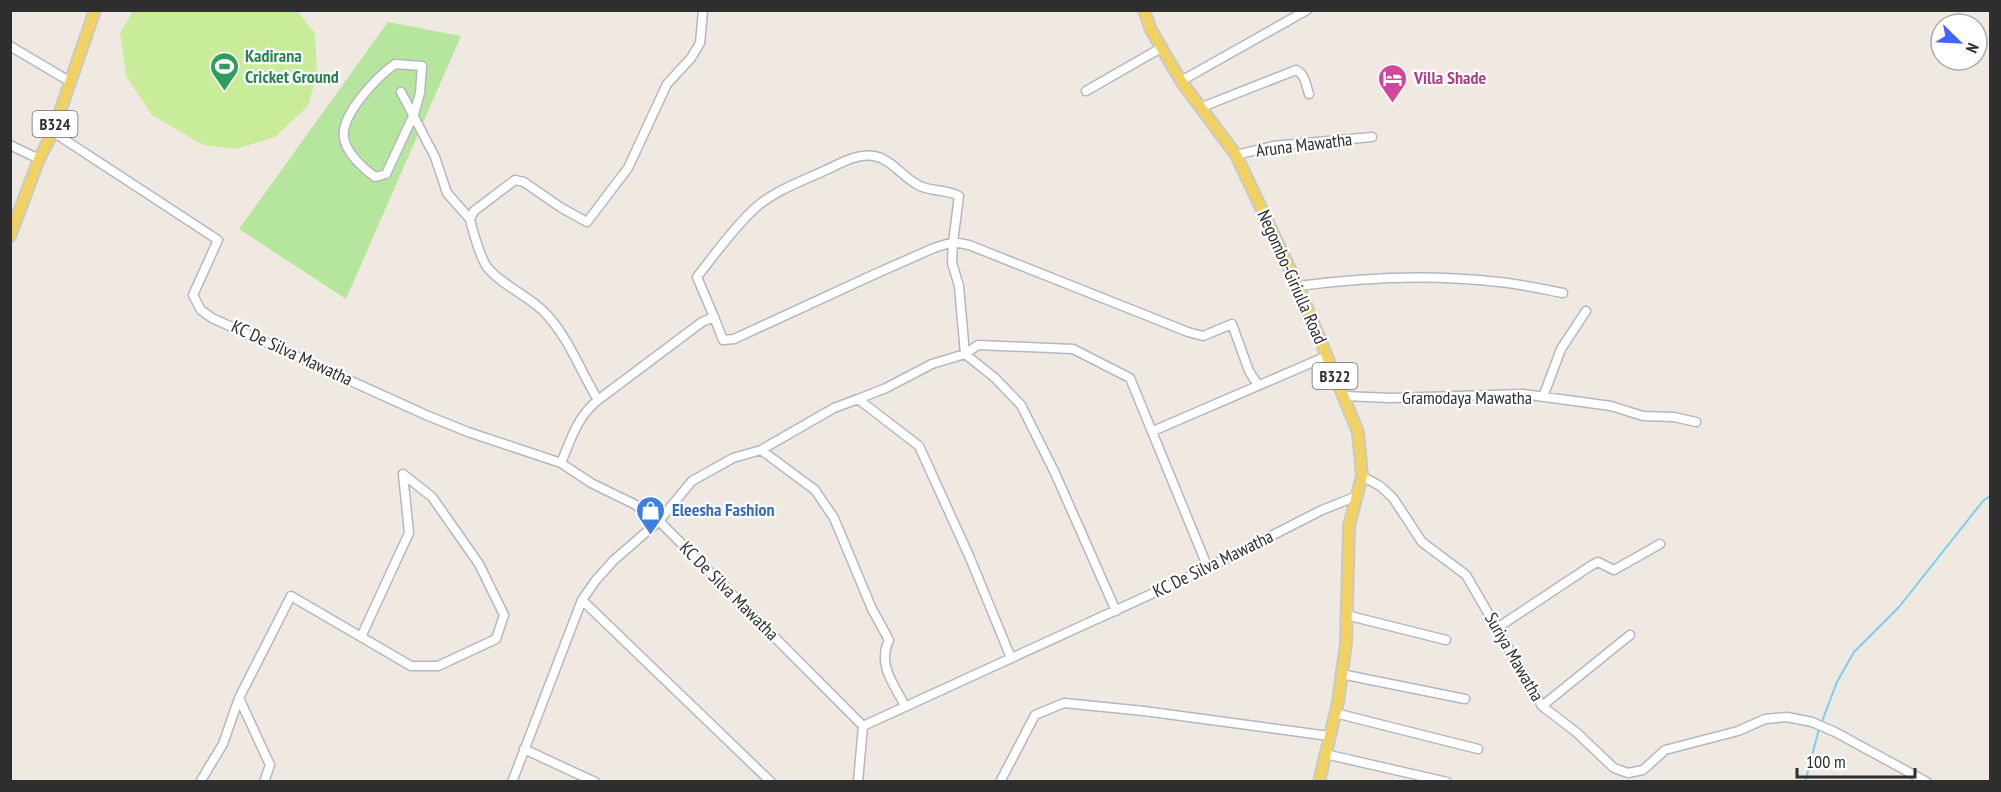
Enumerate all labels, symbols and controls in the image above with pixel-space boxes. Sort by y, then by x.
north arrow [1929,12,1989,72]
text: N [1962,40,1984,56]
place label: Kadirana Cricket Ground [245,44,339,88]
sports icon: Kadirana Cricket Ground [208,50,240,92]
hotel icon: Villa Shade [1377,62,1409,104]
place label: Villa Shade [1413,66,1486,89]
road number: B324 [32,111,78,137]
street label: Aruna Mawatha [1255,127,1353,162]
street label: Negombo-Giriulla Road [1253,206,1332,348]
street label: KC De Silva Mawatha [228,314,356,391]
road number: B322 [1312,363,1358,389]
street label: Gramodaya Mawatha [1402,386,1532,409]
shop icon: Eleesha Fashion [635,494,667,536]
place label: Eleesha Fashion [672,498,775,521]
street label: KC De Silva Mawatha [1149,524,1277,603]
street label: KC De Silva Mawatha [675,536,784,645]
street label: Suriya Mawatha [1480,608,1549,705]
scale bar [1797,741,1916,779]
text: 100 m [1806,750,1846,773]

